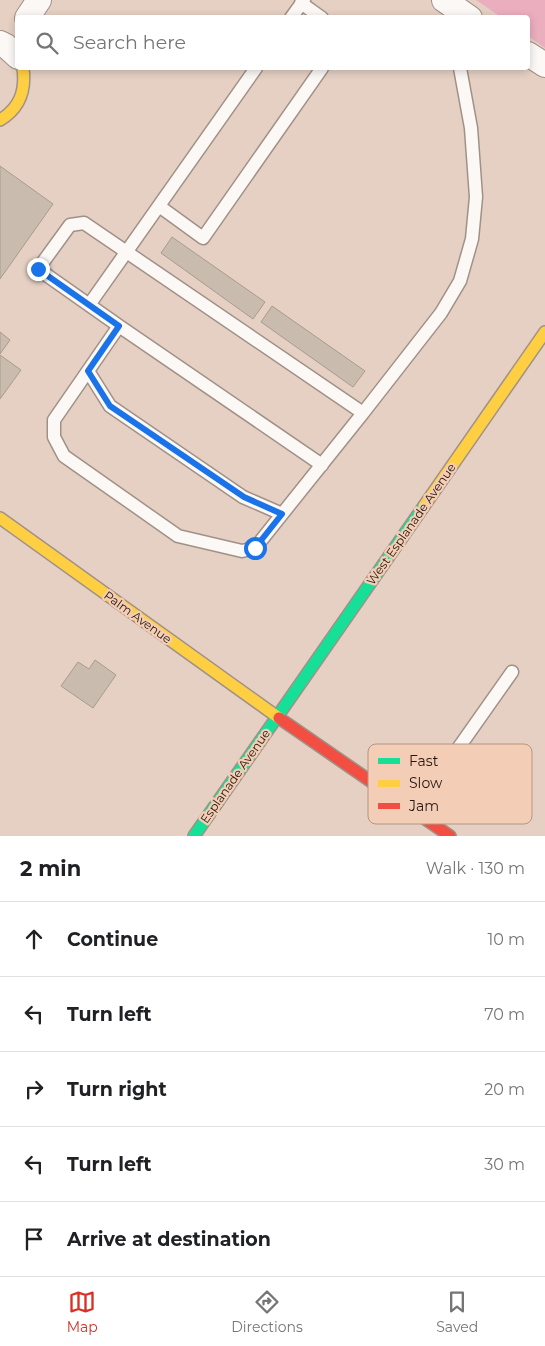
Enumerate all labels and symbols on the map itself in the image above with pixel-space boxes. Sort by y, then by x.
route end [27,258,50,281]
street label: West Esplanade Avenue [363,460,459,588]
route start [244,537,267,560]
street label: Palm Avenue [101,587,175,647]
street label: Esplanade Avenue [197,726,273,826]
legend [368,744,532,824]
text: Fast [409,752,439,770]
text: Slow [409,774,443,792]
text: Jam [408,797,439,815]

